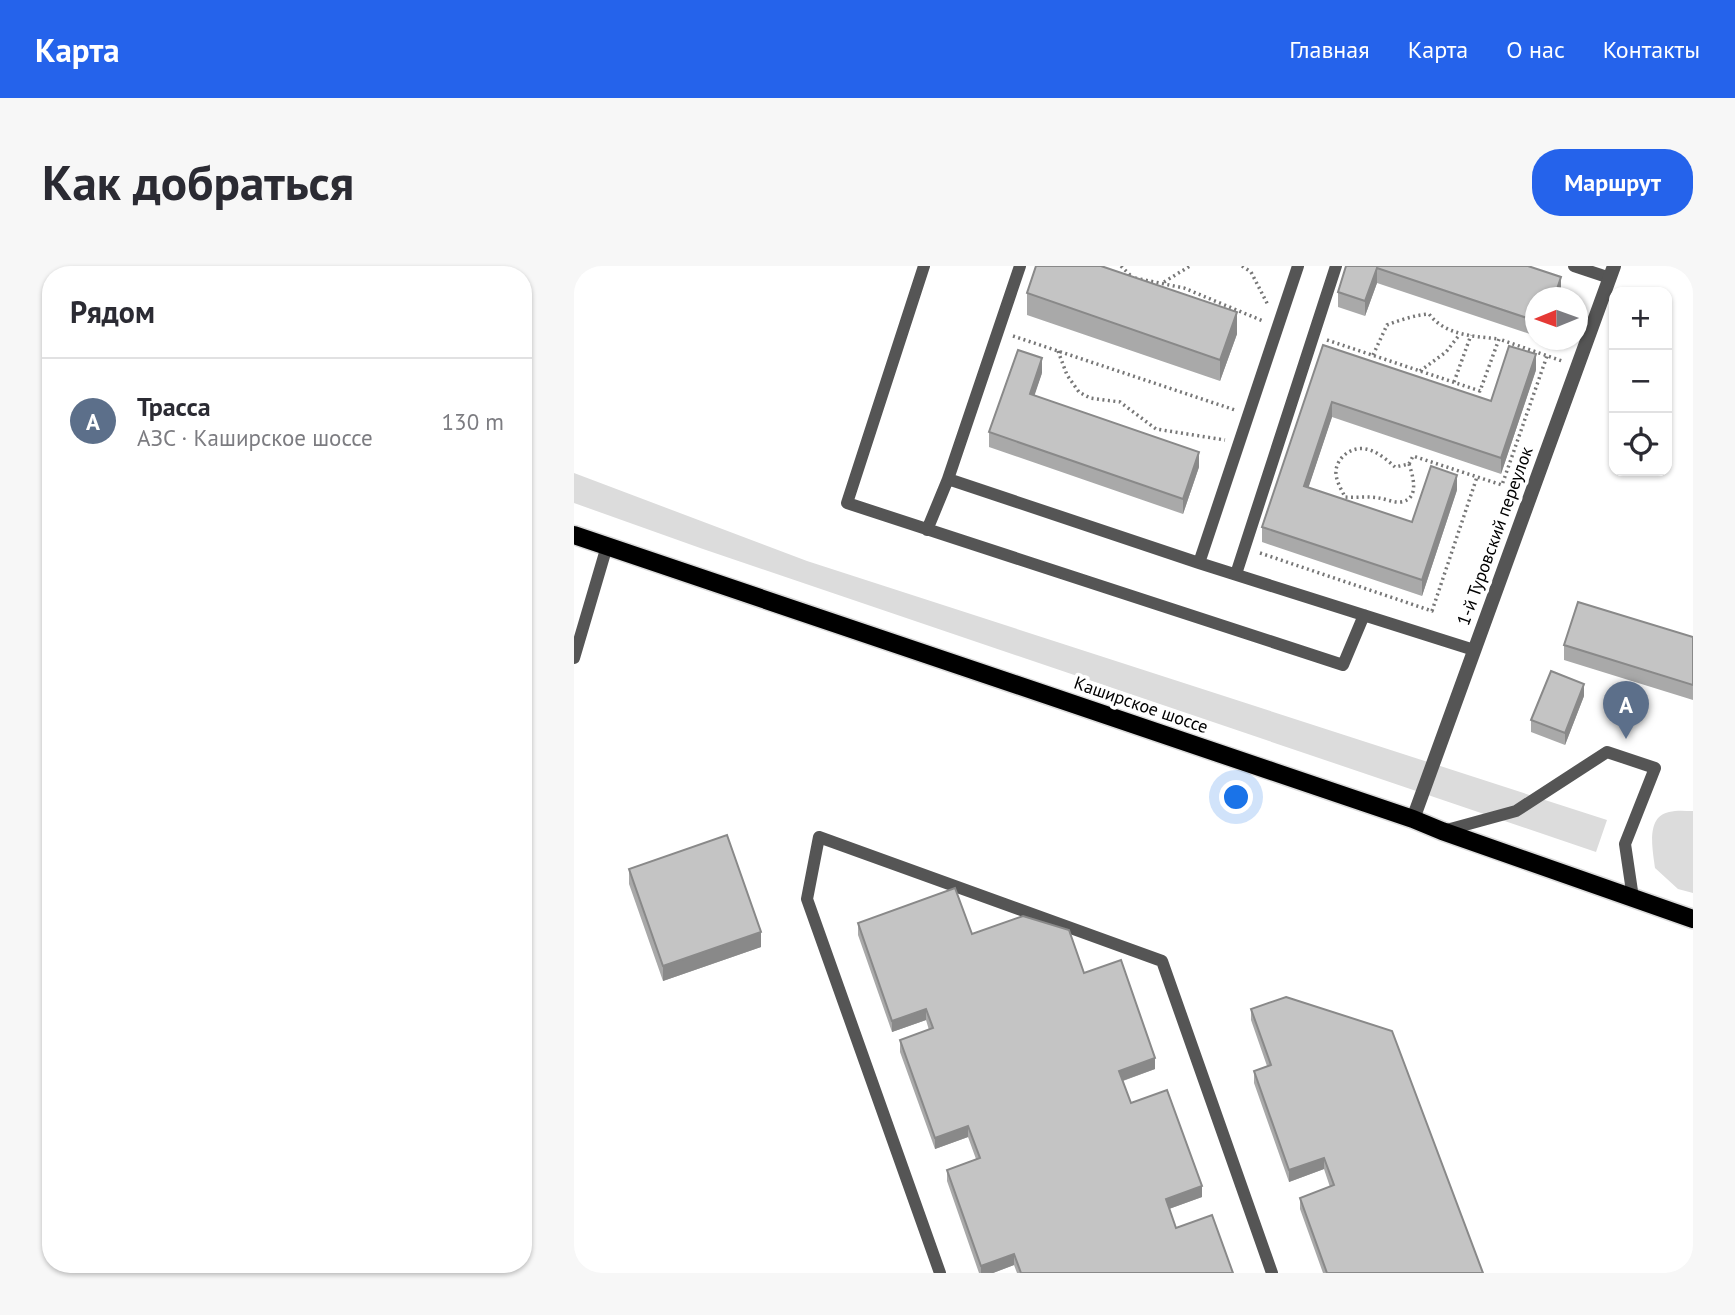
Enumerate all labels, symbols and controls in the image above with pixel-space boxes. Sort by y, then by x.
text: Карта [35,28,120,71]
text: Главная [1289,34,1370,65]
text: Карта [1408,34,1468,65]
text: О нас [1506,34,1565,65]
text: Контакты [1603,34,1700,65]
button: Маршрут [1532,149,1693,216]
text: Как добраться [42,150,354,214]
north arrow [1525,287,1588,350]
map controls [1609,287,1672,476]
button: + [1609,287,1672,350]
text: Рядом [70,292,155,331]
button: − [1609,350,1672,413]
text: Трасса [137,390,211,423]
text: A [86,407,100,436]
text: 130 m [442,407,504,436]
button: locate [1609,413,1672,476]
text: АЗС · Каширское шоссе [137,423,373,452]
street label: 1-й Туровский переулок [1451,443,1538,628]
street label: Каширское шоссе [1071,671,1211,738]
pin: A [1603,681,1649,739]
your location [1219,780,1253,814]

